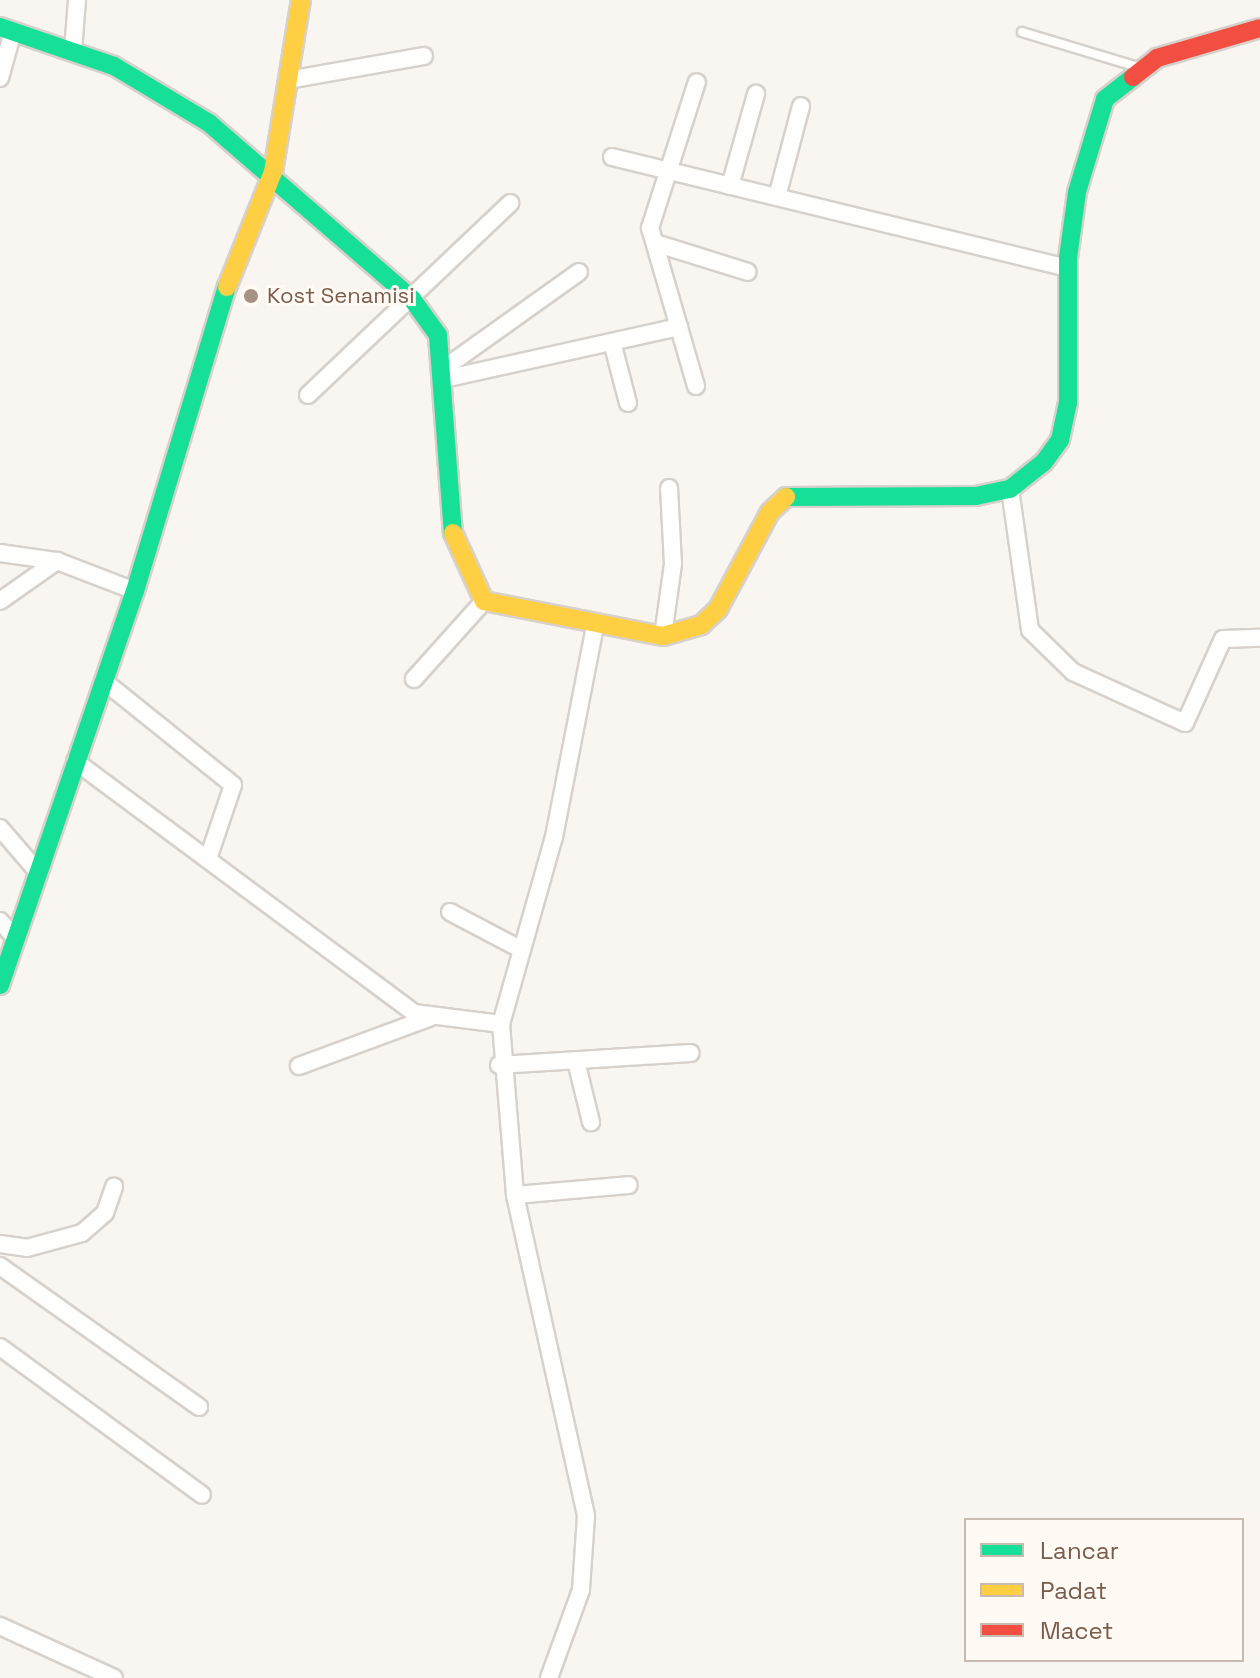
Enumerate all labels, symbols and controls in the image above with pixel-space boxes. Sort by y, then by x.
place label: Kost Senamisi [267,283,415,309]
marker: Kost Senamisi [242,287,260,305]
legend [964,1518,1244,1662]
text: Lancar [1040,1535,1119,1566]
text: Padat [1040,1575,1107,1606]
text: Macet [1040,1615,1113,1646]

